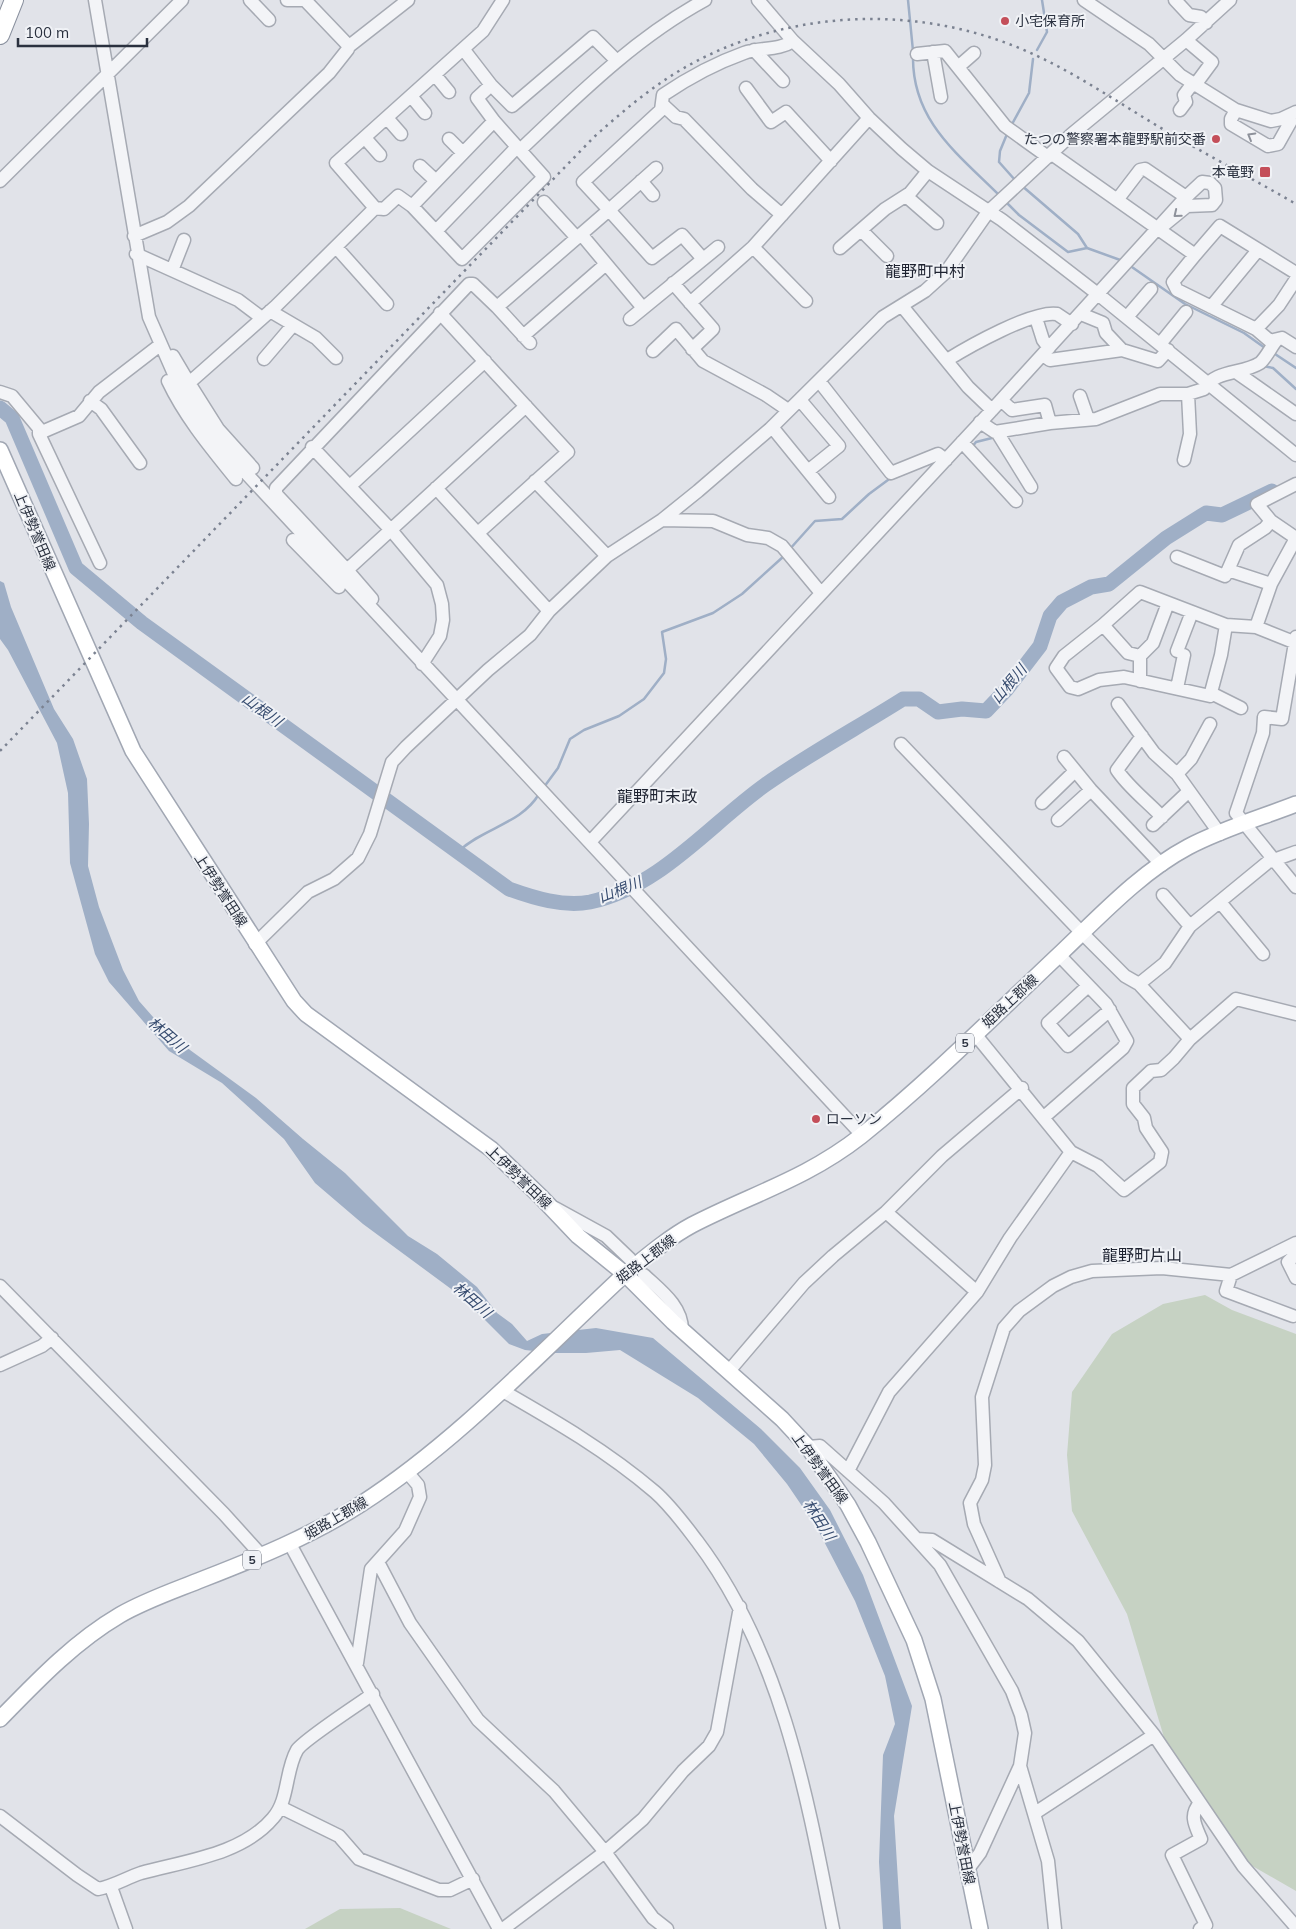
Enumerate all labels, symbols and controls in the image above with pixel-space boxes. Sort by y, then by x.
place label: 小宅保育所 [1015,12,1085,30]
scale bar [18,15,146,47]
marker: 小宅保育所 [999,15,1011,27]
text: 100 m [25,23,69,42]
place label: たつの警察署本龍野駅前交番 [1024,130,1206,148]
marker: たつの警察署本龍野駅前交番 [1210,133,1222,145]
one-way arrow [1247,133,1256,143]
place label: 本竜野 [1212,163,1254,181]
marker: 本竜野 [1258,165,1272,179]
one-way arrow [1173,208,1183,217]
district label: 龍野町中村 [885,261,965,281]
street label: 上伊勢誉田線 [10,489,60,573]
water label: 山根川 [987,659,1032,707]
water label: 山根川 [239,689,288,732]
district label: 龍野町末政 [617,786,697,806]
street label: 上伊勢誉田線 [191,850,251,930]
water label: 山根川 [595,872,646,907]
street label: 姫路上郡線 [978,971,1042,1031]
water label: 林田川 [144,1013,192,1058]
road number: 5 [956,1034,974,1052]
place label: ローソン [826,1110,882,1128]
marker: ローソン [810,1113,822,1125]
street label: 上伊勢誉田線 [483,1141,555,1213]
street label: 姫路上郡線 [613,1231,679,1287]
district label: 龍野町片山 [1102,1245,1182,1265]
water label: 林田川 [449,1278,497,1323]
street label: 上伊勢誉田線 [788,1429,852,1507]
street label: 姫路上郡線 [301,1493,371,1543]
water label: 林田川 [799,1496,841,1545]
road number: 5 [243,1550,261,1570]
street label: 上伊勢誉田線 [945,1800,979,1886]

